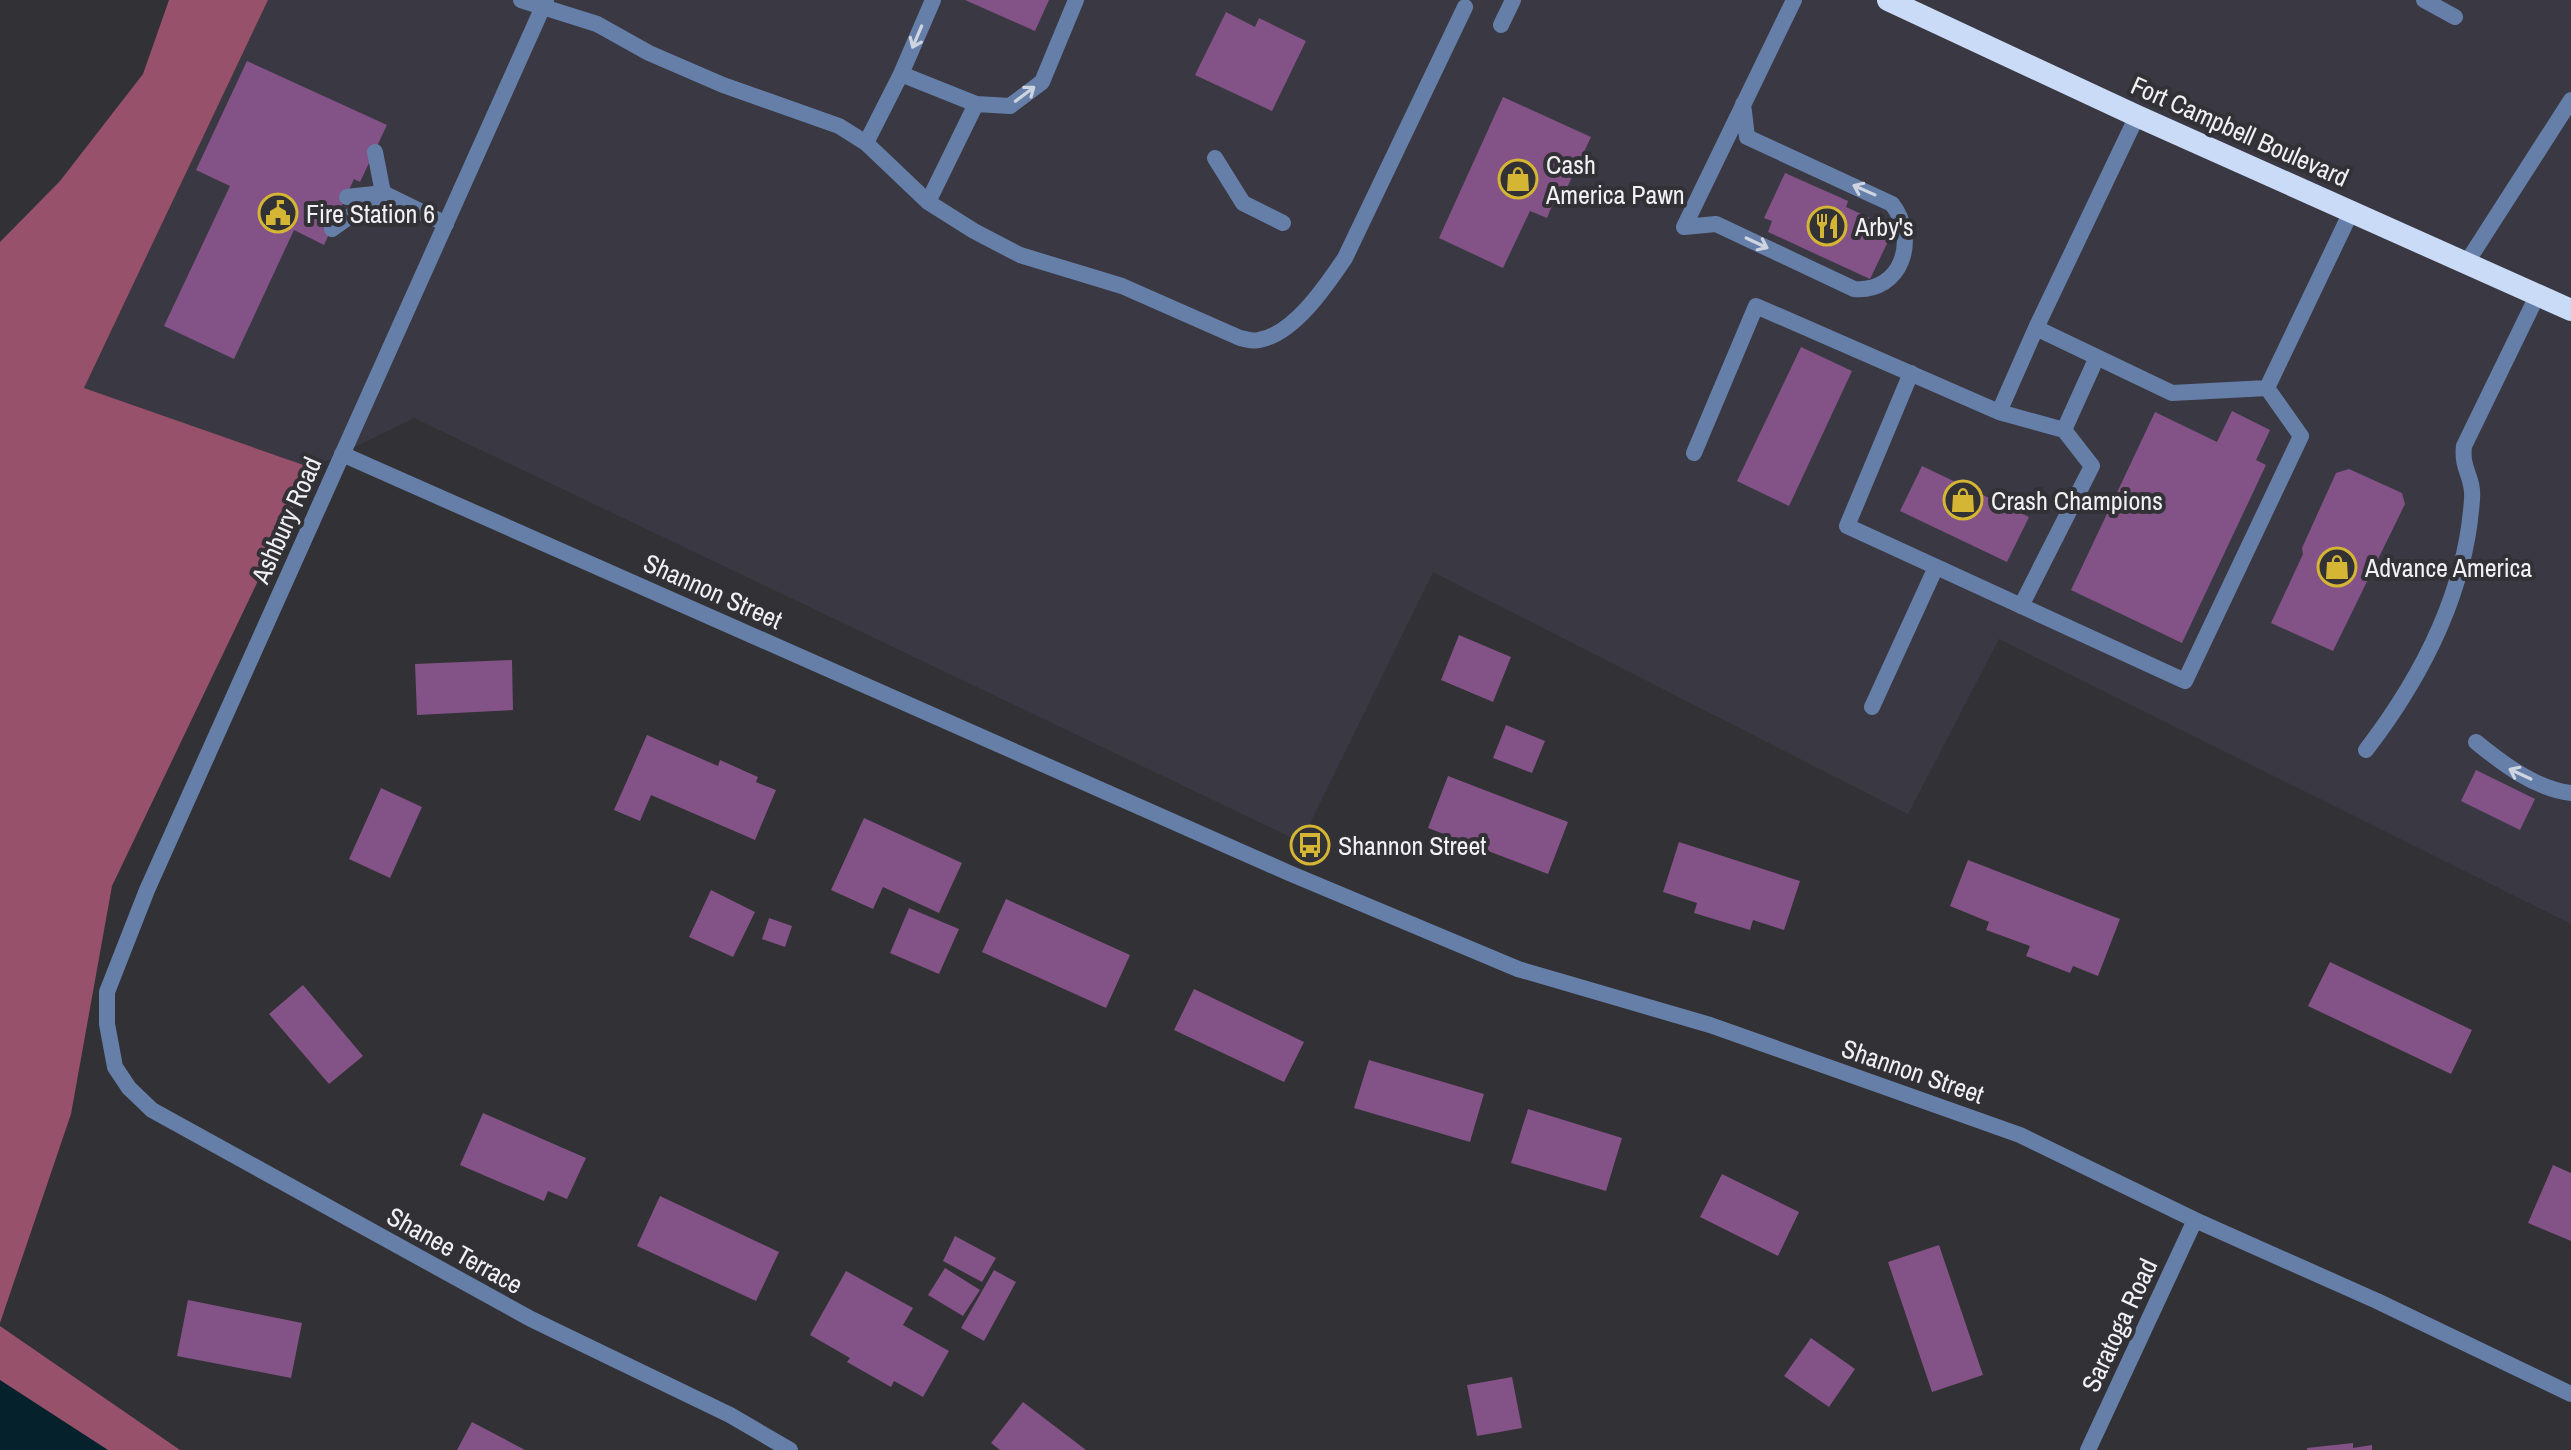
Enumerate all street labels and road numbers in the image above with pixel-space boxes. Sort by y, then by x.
street label: Fort Campbell Boulevard [2126,67,2354,195]
street label: Ashbury Road [242,451,329,590]
street label: Shannon Street [638,545,788,637]
street label: Shannon Street [1837,1030,1989,1112]
street label: Shanee Terrace [381,1198,529,1302]
street label: Saratoga Road [2073,1253,2165,1397]

